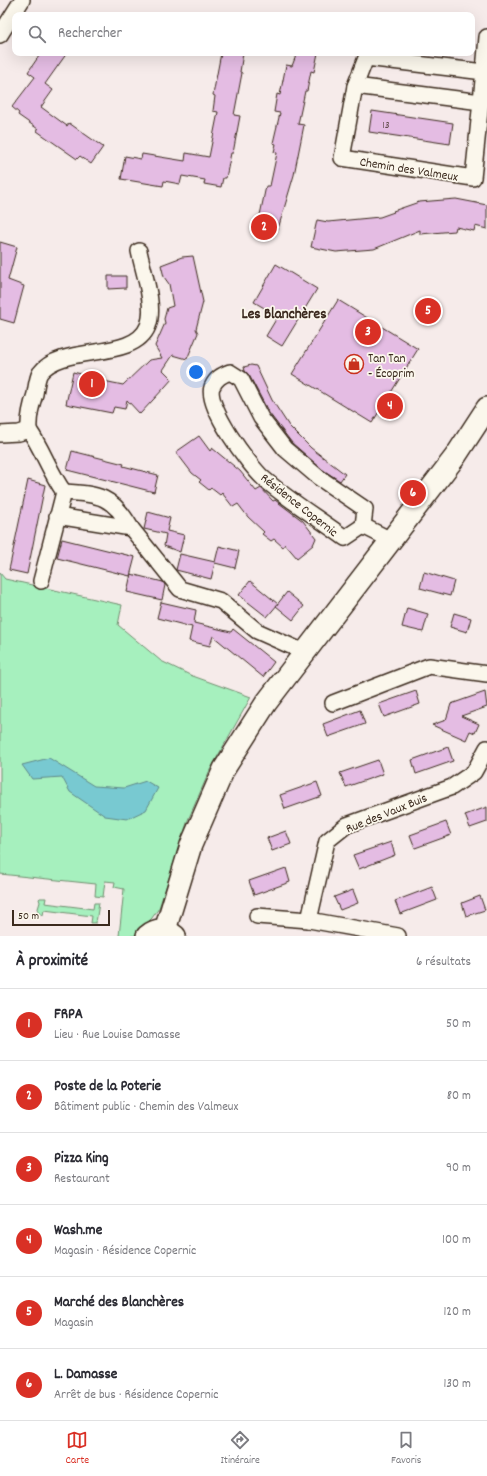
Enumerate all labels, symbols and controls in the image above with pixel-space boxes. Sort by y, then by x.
search box [12,12,475,56]
icon: search [26,23,48,45]
text: Rechercher [58,23,122,45]
house number: 13 [382,118,390,134]
street label: Chemin des Valmeux [358,153,459,188]
pin: 2 [251,212,277,242]
pin: 5 [415,296,441,326]
district label: Les Blanchères [242,304,326,326]
pin: 3 [355,317,381,347]
place label: Tan Tan - Écoprim [368,350,415,384]
shop icon: Tan Tan - Écoprim [343,353,365,375]
your location [186,362,206,382]
pin: 1 [79,369,105,399]
pin: 4 [377,391,403,421]
street label: Résidence Copernic [256,470,341,542]
pin: 6 [400,478,426,508]
street label: Rue des Vaux Buis [343,789,430,839]
scale bar [12,908,110,927]
text: 50 m [18,909,39,925]
text: À proximité [16,950,88,974]
text: 6 résultats [416,953,471,972]
text: FRPA [54,1004,83,1026]
text: 1 [28,1015,30,1034]
text: 50 m [446,1015,471,1034]
text: Lieu · Rue Louise Damasse [54,1026,180,1045]
text: Poste de la Poterie [54,1076,161,1098]
text: 2 [26,1087,32,1106]
text: 80 m [447,1087,471,1106]
text: Bâtiment public · Chemin des Valmeux [54,1098,238,1117]
text: Pizza King [54,1148,109,1170]
text: 3 [26,1159,32,1178]
text: 90 m [446,1159,471,1178]
text: Restaurant [54,1170,110,1189]
text: Wash.me [54,1220,102,1242]
text: 4 [26,1231,32,1250]
text: 100 m [442,1231,471,1250]
text: Magasin · Résidence Copernic [54,1242,196,1261]
text: Marché des Blanchères [54,1292,184,1314]
text: 5 [26,1303,32,1322]
text: 120 m [443,1303,471,1322]
text: Magasin [54,1314,93,1333]
text: L. Damasse [54,1364,117,1386]
text: 6 [26,1375,32,1394]
text: 130 m [443,1375,471,1394]
text: Arrêt de bus · Résidence Copernic [54,1386,218,1405]
tab: Carte [66,1429,89,1469]
tab: Itinéraire [220,1429,260,1469]
tab: Favoris [391,1429,421,1469]

